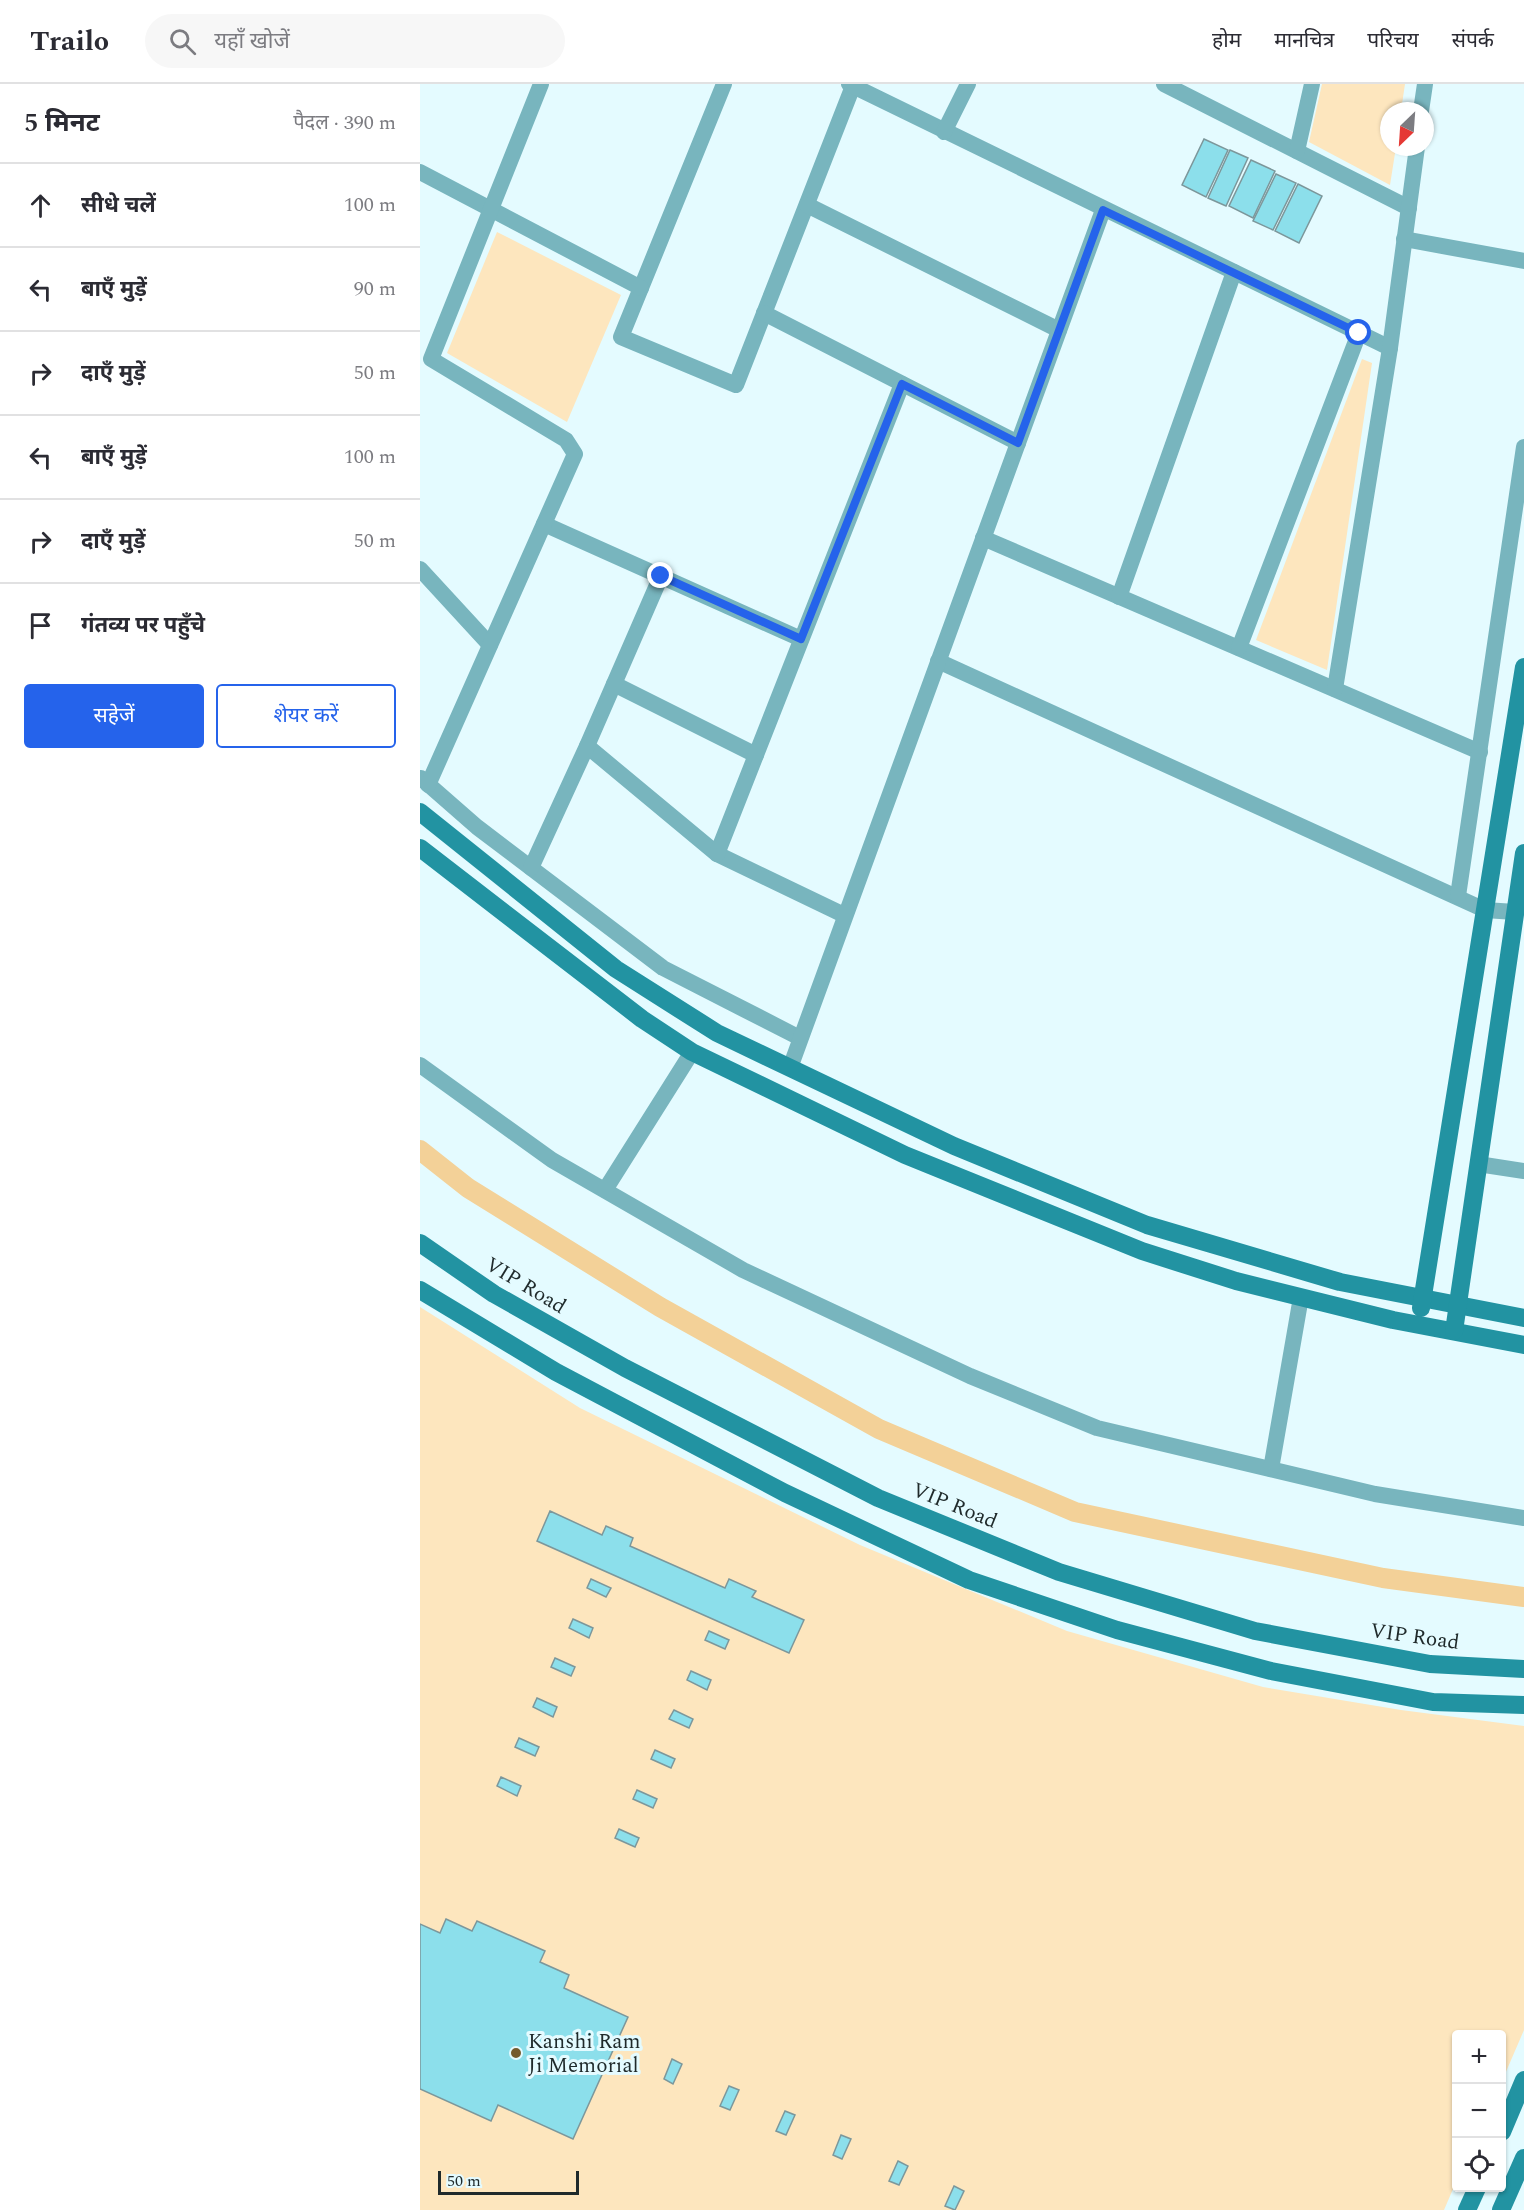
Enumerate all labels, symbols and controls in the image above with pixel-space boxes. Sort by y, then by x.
search box [145,14,565,68]
text: Trailo [30,20,109,63]
icon: search [166,25,199,58]
text: यहाँ खोजें [214,25,290,58]
text: होम [1212,25,1241,57]
text: मानचित्र [1274,25,1334,57]
text: परिचय [1367,25,1419,57]
text: संपर्क [1452,25,1494,57]
north arrow [1380,102,1434,156]
text: 5 मिनट [24,103,100,143]
text: पैदल · 390 m [293,108,396,138]
icon: ahead [24,189,57,222]
text: सीधे चलें [81,189,156,222]
text: 100 m [344,190,396,220]
icon: left [24,273,57,306]
text: बाएँ मुड़ें [81,273,147,306]
text: 90 m [354,274,396,304]
route start [1345,319,1371,345]
icon: right [24,357,57,390]
text: दाएँ मुड़ें [81,357,146,390]
text: 50 m [354,358,396,388]
icon: left [24,441,57,474]
text: बाएँ मुड़ें [81,441,147,474]
text: 100 m [344,442,396,472]
icon: right [24,525,57,558]
text: दाएँ मुड़ें [81,525,146,558]
text: 50 m [354,526,396,556]
route end [647,562,673,588]
icon: arrive [24,609,57,642]
text: गंतव्य पर पहुँचे [81,609,205,642]
button: सहेजें [24,684,204,748]
button: शेयर करें [216,684,396,748]
street label: VIP Road [479,1249,572,1323]
street label: VIP Road [907,1474,1002,1538]
street label: VIP Road [1368,1615,1462,1659]
place label: Kanshi Ram Ji Memorial [528,2026,641,2082]
map controls [1452,2030,1506,2192]
button: + [1452,2030,1506,2084]
marker: Kanshi Ram Ji Memorial [509,2046,523,2060]
button: − [1452,2084,1506,2138]
button: locate [1452,2138,1506,2192]
scale bar [438,2168,579,2196]
text: 50 m [447,2169,481,2193]

